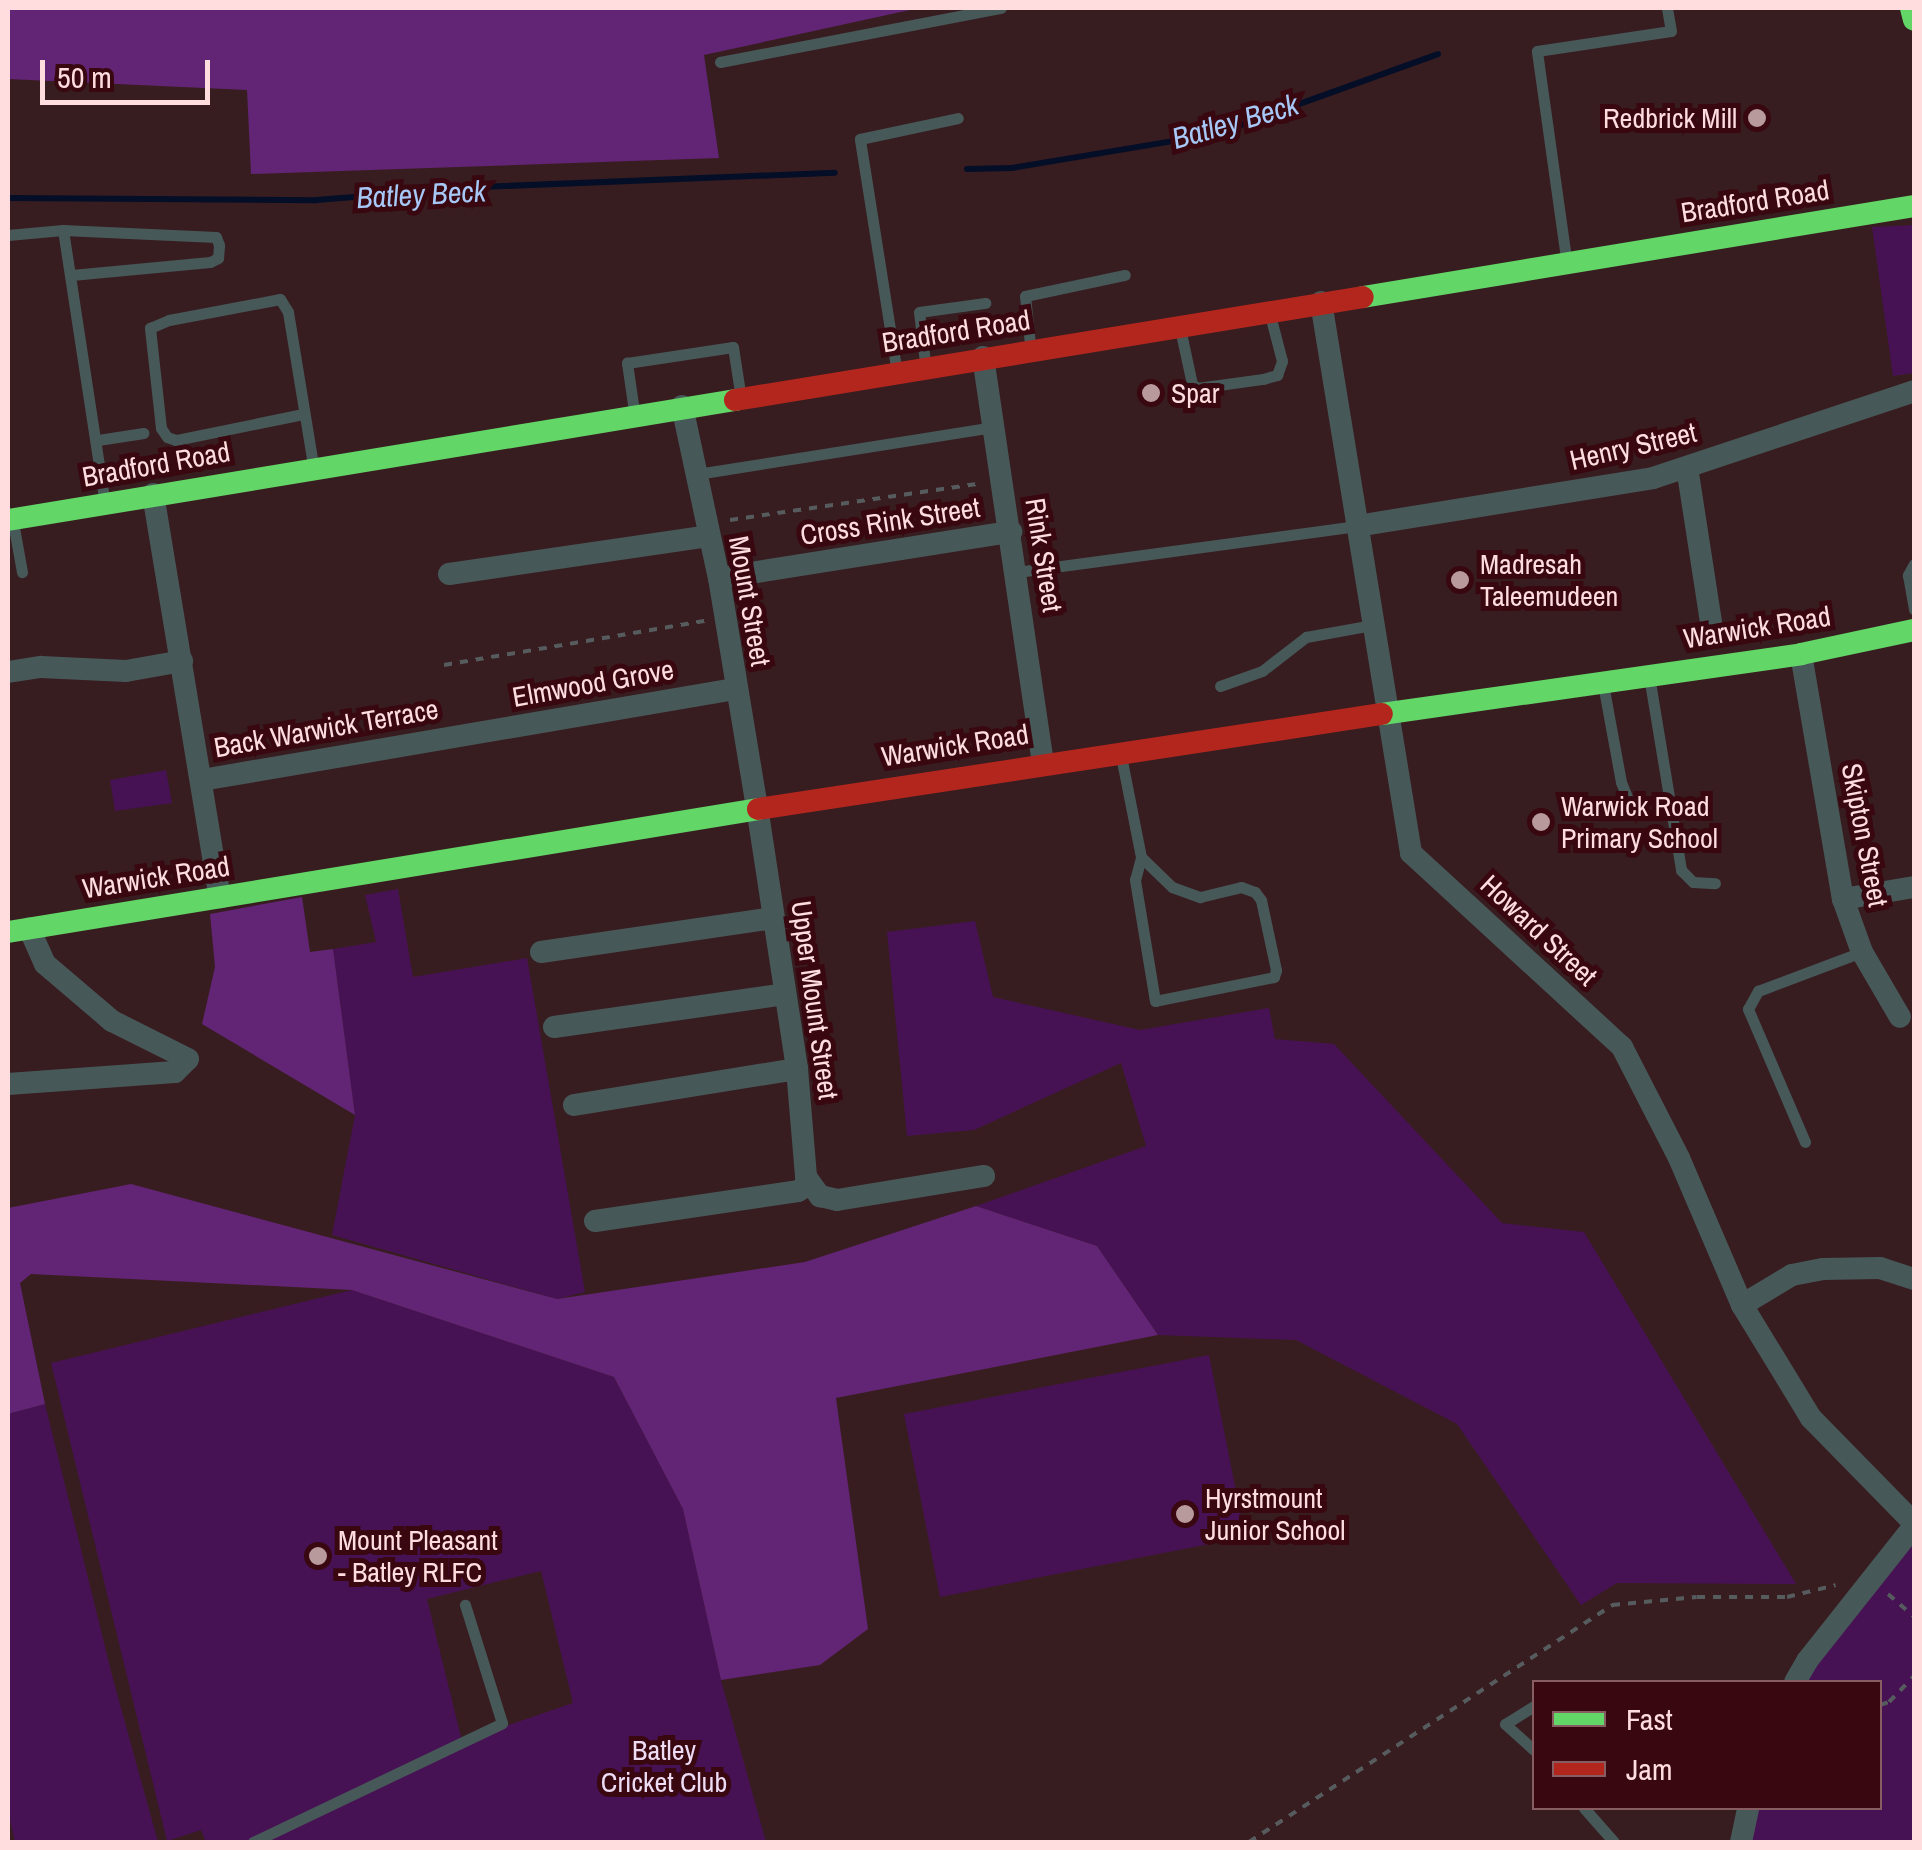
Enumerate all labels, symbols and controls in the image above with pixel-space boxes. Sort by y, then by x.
scale bar [45,40,215,102]
text: 50 m [57,57,112,97]
water label: Batley Beck [1168,86,1302,156]
place label: Redbrick Mill [1603,101,1737,135]
marker: Redbrick Mill [1746,107,1768,129]
water label: Batley Beck [355,173,487,215]
street label: Bradford Road [1679,173,1831,229]
street label: Bradford Road [880,303,1032,359]
place label: Spar [1171,376,1219,410]
marker: Spar [1140,382,1162,404]
street label: Henry Street [1566,415,1700,477]
street label: Bradford Road [80,434,232,494]
street label: Cross Rink Street [798,490,982,552]
street label: Rink Street [1018,496,1070,614]
street label: Mount Street [722,533,778,669]
place label: Madresah Taleemudeen [1480,547,1618,613]
marker: Madresah Taleemudeen [1449,569,1471,591]
street label: Warwick Road [1681,599,1833,655]
street label: Elmwood Grove [510,652,676,714]
street label: Back Warwick Terrace [211,692,441,764]
street label: Warwick Road [879,717,1031,773]
street label: Skipton Street [1835,760,1895,910]
place label: Warwick Road Primary School [1561,789,1718,855]
marker: Warwick Road Primary School [1530,811,1552,833]
street label: Warwick Road [80,849,232,905]
street label: Howard Street [1474,868,1604,992]
street label: Upper Mount Street [784,898,846,1102]
place label: Hyrstmount Junior School [1205,1481,1345,1547]
marker: Hyrstmount Junior School [1174,1503,1196,1525]
place label: Mount Pleasant - Batley RLFC [338,1523,498,1589]
marker: Mount Pleasant - Batley RLFC [307,1545,329,1567]
legend [1532,1680,1882,1810]
text: Fast [1626,1699,1673,1739]
park label: Batley Cricket Club [601,1733,727,1799]
text: Jam [1626,1749,1672,1789]

